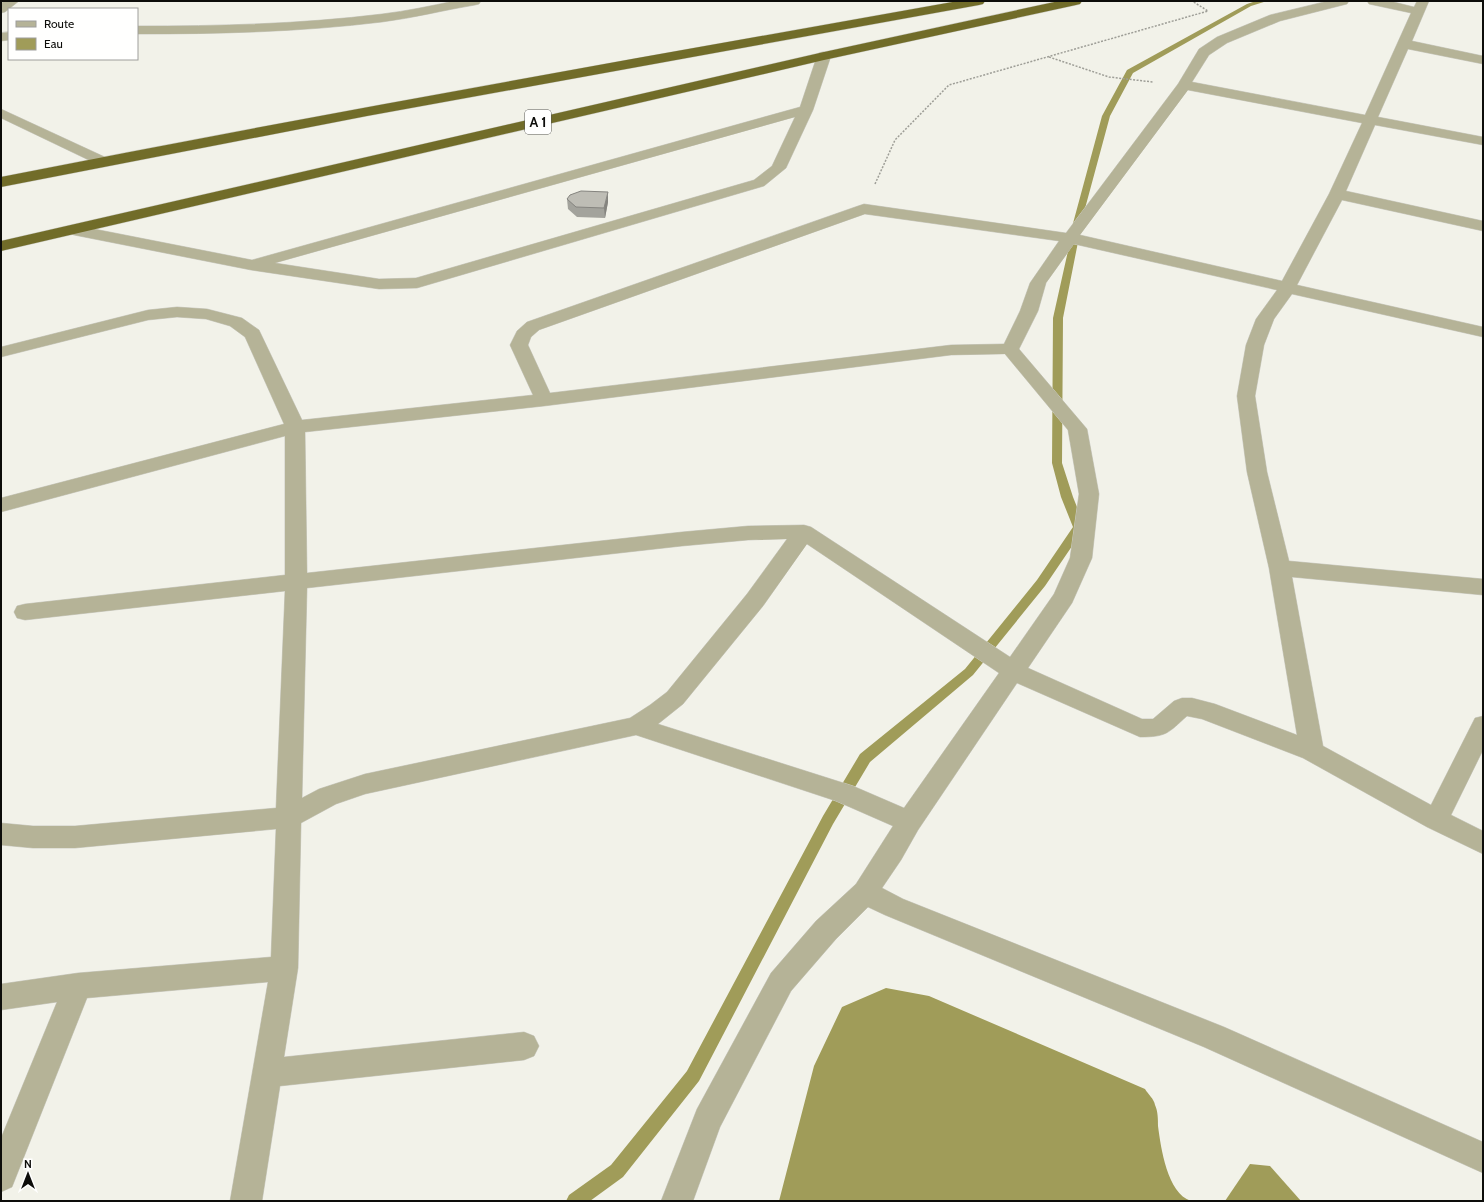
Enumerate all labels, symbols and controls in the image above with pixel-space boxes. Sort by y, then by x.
legend [8,8,138,60]
text: Route [44,16,74,31]
text: Eau [44,36,63,51]
road number: A 1 [525,110,551,134]
north arrow [8,1154,48,1194]
text: N [24,1157,32,1171]

